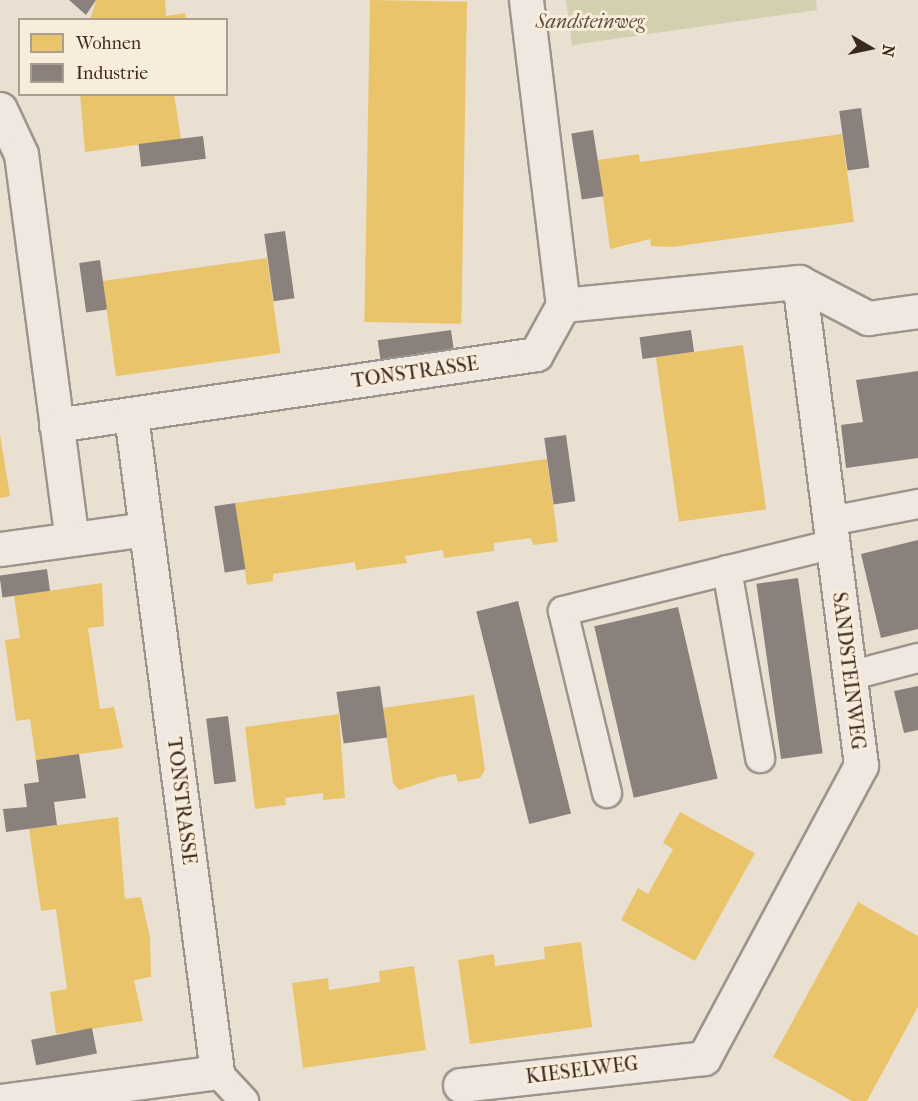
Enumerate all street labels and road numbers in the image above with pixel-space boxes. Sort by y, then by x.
street label: TONSTRASSE [350,351,480,393]
street label: SANDSTEINWEG [827,591,871,751]
street label: TONSTRASSE [162,736,202,866]
street label: KIESELWEG [524,1051,640,1089]

